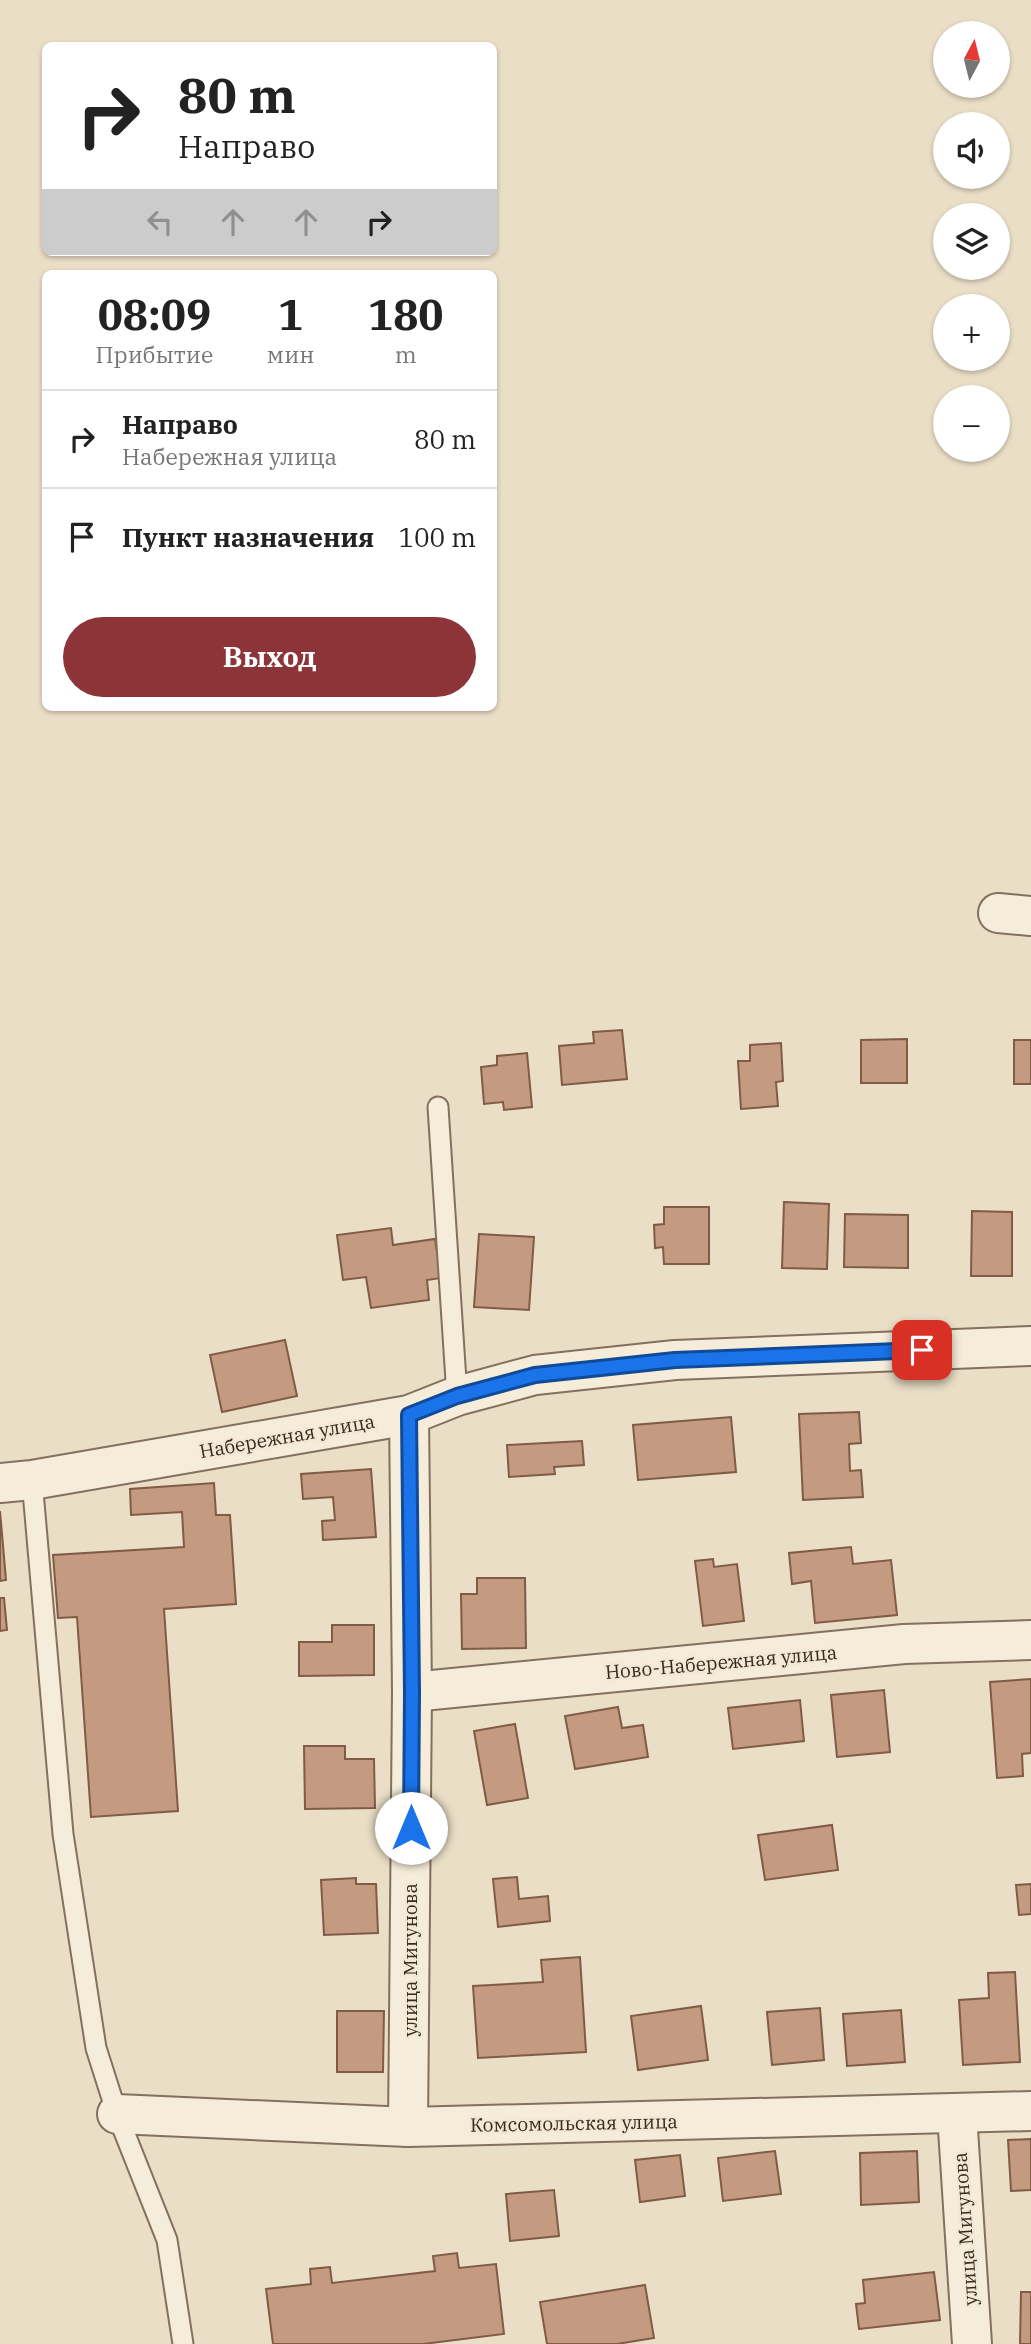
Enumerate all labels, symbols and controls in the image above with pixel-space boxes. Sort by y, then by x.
north arrow [933,21,1010,98]
map controls [933,21,1010,462]
text: 80 m [178,63,296,126]
icon: right [63,70,154,161]
button: sound [933,112,1010,189]
text: Направо [178,125,315,167]
icon: left [141,203,179,241]
icon: ahead [214,203,252,241]
icon: ahead [287,203,325,241]
icon: right [360,203,398,241]
button: layers [933,203,1010,280]
text: 08:09 [98,287,211,342]
text: 1 [278,287,303,342]
text: 180 [368,287,444,342]
button: + [933,294,1010,371]
text: Прибытие [95,339,213,369]
text: мин [267,339,315,369]
text: m [395,339,417,369]
button: − [933,385,1010,462]
text: Направо [122,407,238,441]
icon: right [63,420,101,458]
text: 80 m [414,422,476,456]
text: Набережная улица [122,441,337,471]
icon: arrive [63,518,101,556]
text: Пункт назначения [122,520,374,554]
text: 100 m [398,520,476,554]
button: Выход [63,617,476,697]
pin [892,1320,952,1380]
icon: arrive [903,1331,941,1369]
street label: Набережная улица [197,1409,377,1463]
street label: Ново-Набережная улица [604,1640,838,1684]
position arrow [374,1791,448,1865]
street label: улица Мигунова [398,1883,422,2037]
street label: Комсомольская улица [470,2109,678,2137]
street label: улица Мигунова [948,2152,982,2306]

